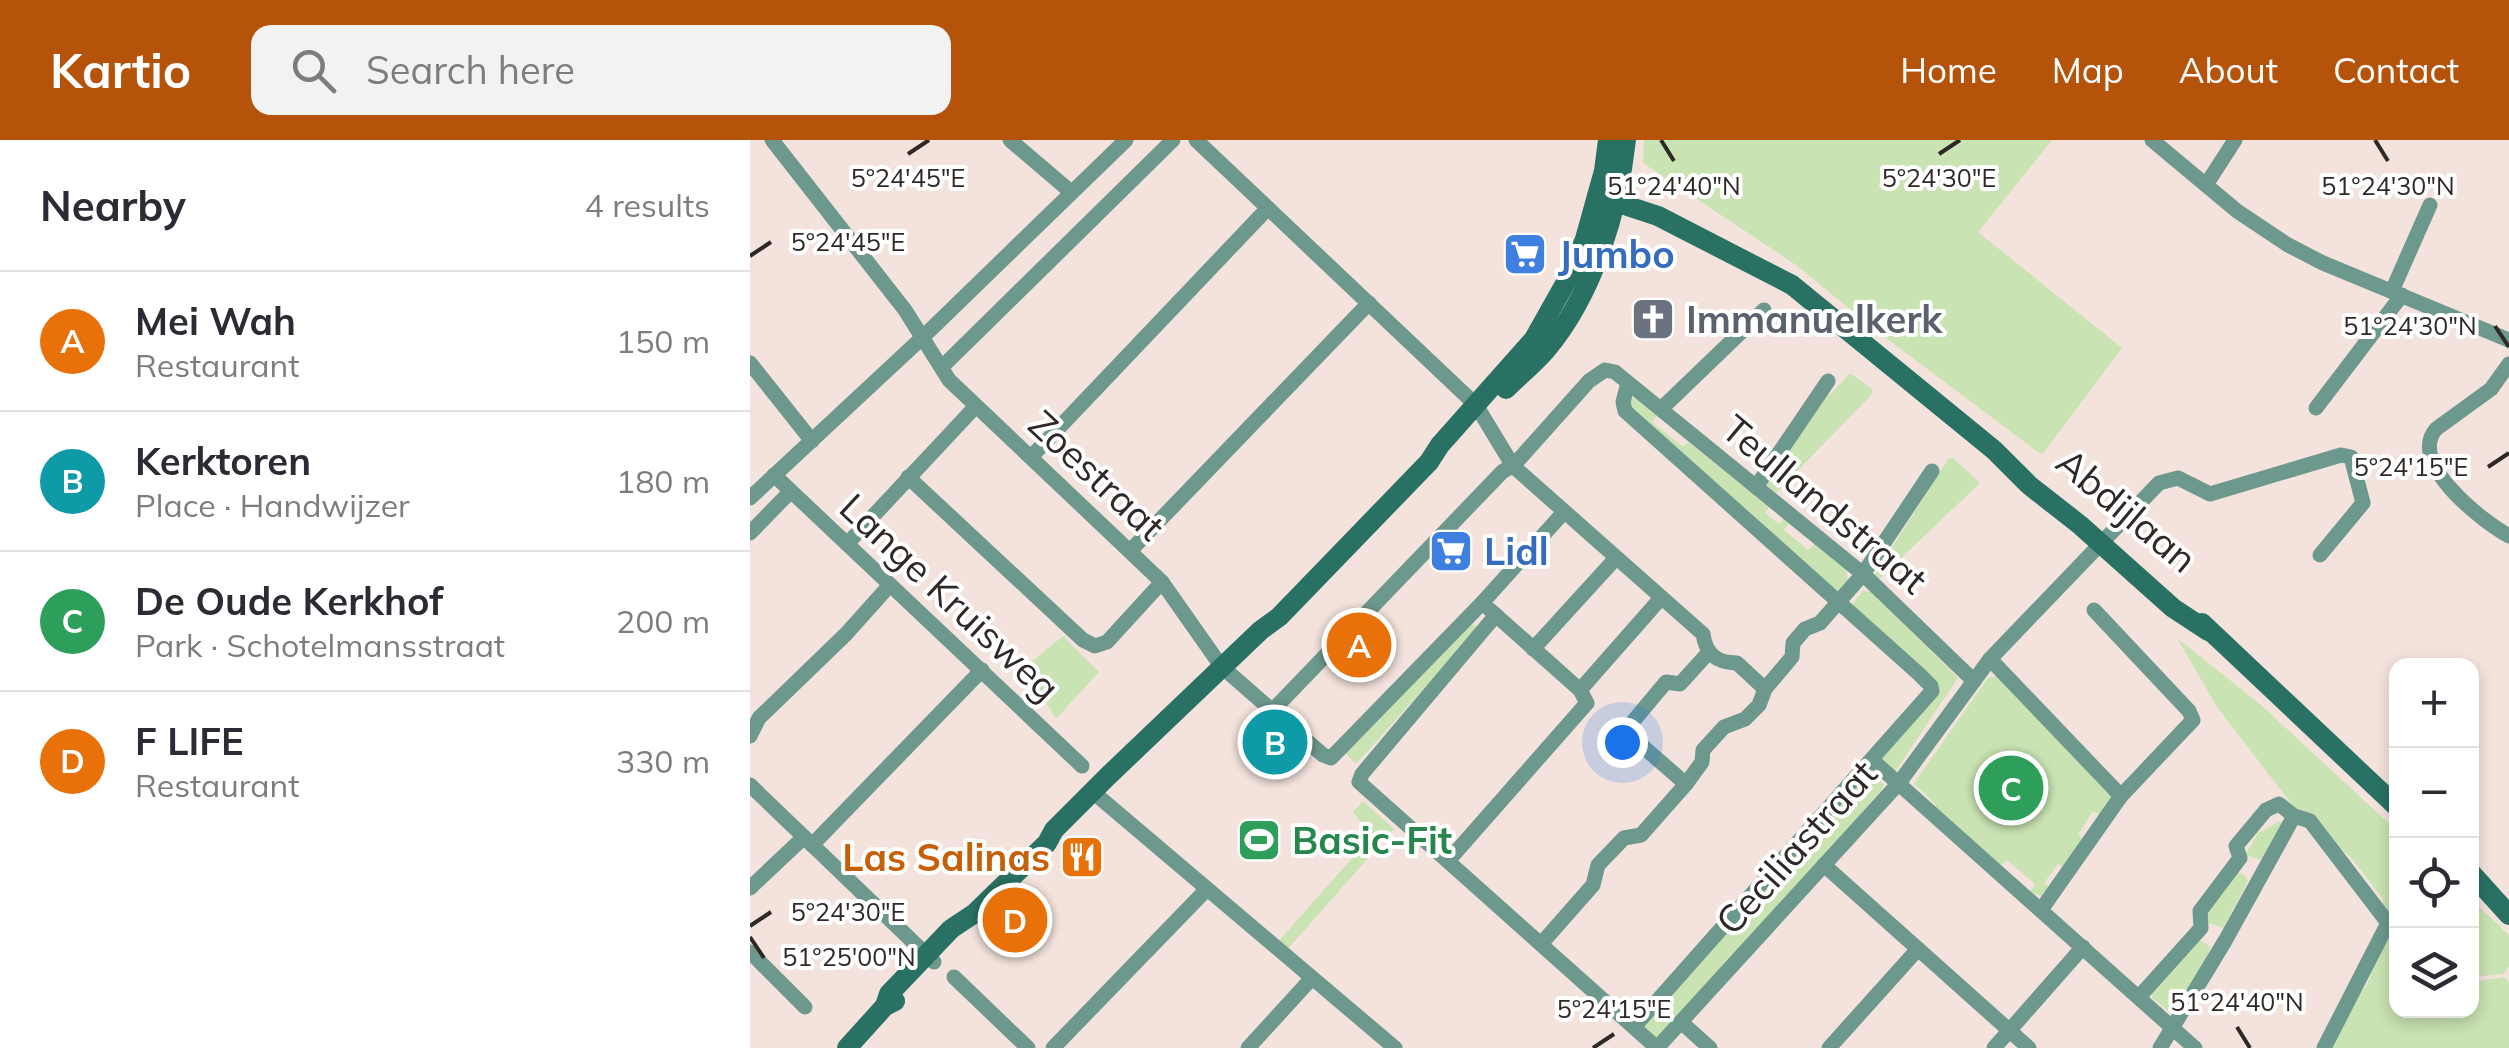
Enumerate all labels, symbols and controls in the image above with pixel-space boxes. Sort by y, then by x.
search box [251,25,951,115]
text: Kartio [50,40,191,100]
icon: search [286,43,341,98]
text: Search here [366,46,575,94]
text: Home [1900,48,1997,92]
text: Map [2052,48,2124,92]
text: About [2179,48,2278,92]
text: Contact [2333,48,2459,92]
text: 5°24'45"E [851,162,965,193]
text: 5°24'30"E [1882,162,1996,193]
text: 51°24'40"N [1607,170,1741,201]
text: 51°24'30"N [2321,170,2455,201]
text: Nearby [40,179,186,232]
text: 4 results [585,185,710,225]
text: 5°24'45"E [791,226,905,257]
place label: Jumbo [1558,230,1675,278]
supermarket icon: Jumbo [1502,231,1548,277]
place label: Immanuelkerk [1686,295,1943,343]
church icon: Immanuelkerk [1630,296,1676,342]
text: Mei Wah [135,297,296,345]
text: 51°24'30"N [2343,310,2477,341]
text: A [60,321,85,361]
text: 150 m [616,321,710,361]
text: Restaurant [135,345,299,385]
street label: Zoestraat [1019,400,1175,550]
street label: Teullandstraat [1713,404,1937,604]
text: Kerktoren [135,437,311,485]
street label: Abdijlaan [2047,437,2207,583]
text: 5°24'15"E [2354,451,2468,482]
text: B [61,461,84,501]
text: 180 m [616,461,710,501]
street label: Lange Kruisweg [830,483,1070,711]
text: Place · Handwijzer [135,485,410,525]
place label: Lidl [1484,527,1549,575]
supermarket icon: Lidl [1428,528,1474,574]
text: De Oude Kerkhof [135,577,443,625]
text: C [62,601,83,641]
text: 200 m [616,601,710,641]
pin: A [1326,608,1392,682]
text: Park · Schotelmansstraat [135,625,505,665]
map controls [2389,658,2479,1018]
button: + [2389,658,2479,748]
pin: B [1242,704,1308,780]
text: F LIFE [135,717,244,765]
your location [1597,717,1648,768]
text: D [60,741,85,781]
text: 330 m [616,741,710,781]
button: − [2389,748,2479,838]
street label: Ceciliastraat [1705,750,1887,944]
pin: C [1978,750,2044,826]
text: Restaurant [135,765,299,805]
place label: Basic-Fit [1292,816,1452,864]
sports icon: Basic-Fit [1236,817,1282,863]
place label: Las Salinas [842,833,1050,881]
restaurant icon: Las Salinas [1059,834,1105,880]
button: locate [2389,838,2479,928]
pin: D [982,882,1048,958]
text: 5°24'30"E [791,896,905,927]
button: layers [2389,928,2479,1018]
text: 51°25'00"N [782,941,916,972]
text: 51°24'40"N [2170,986,2304,1017]
text: 5°24'15"E [1557,993,1671,1024]

